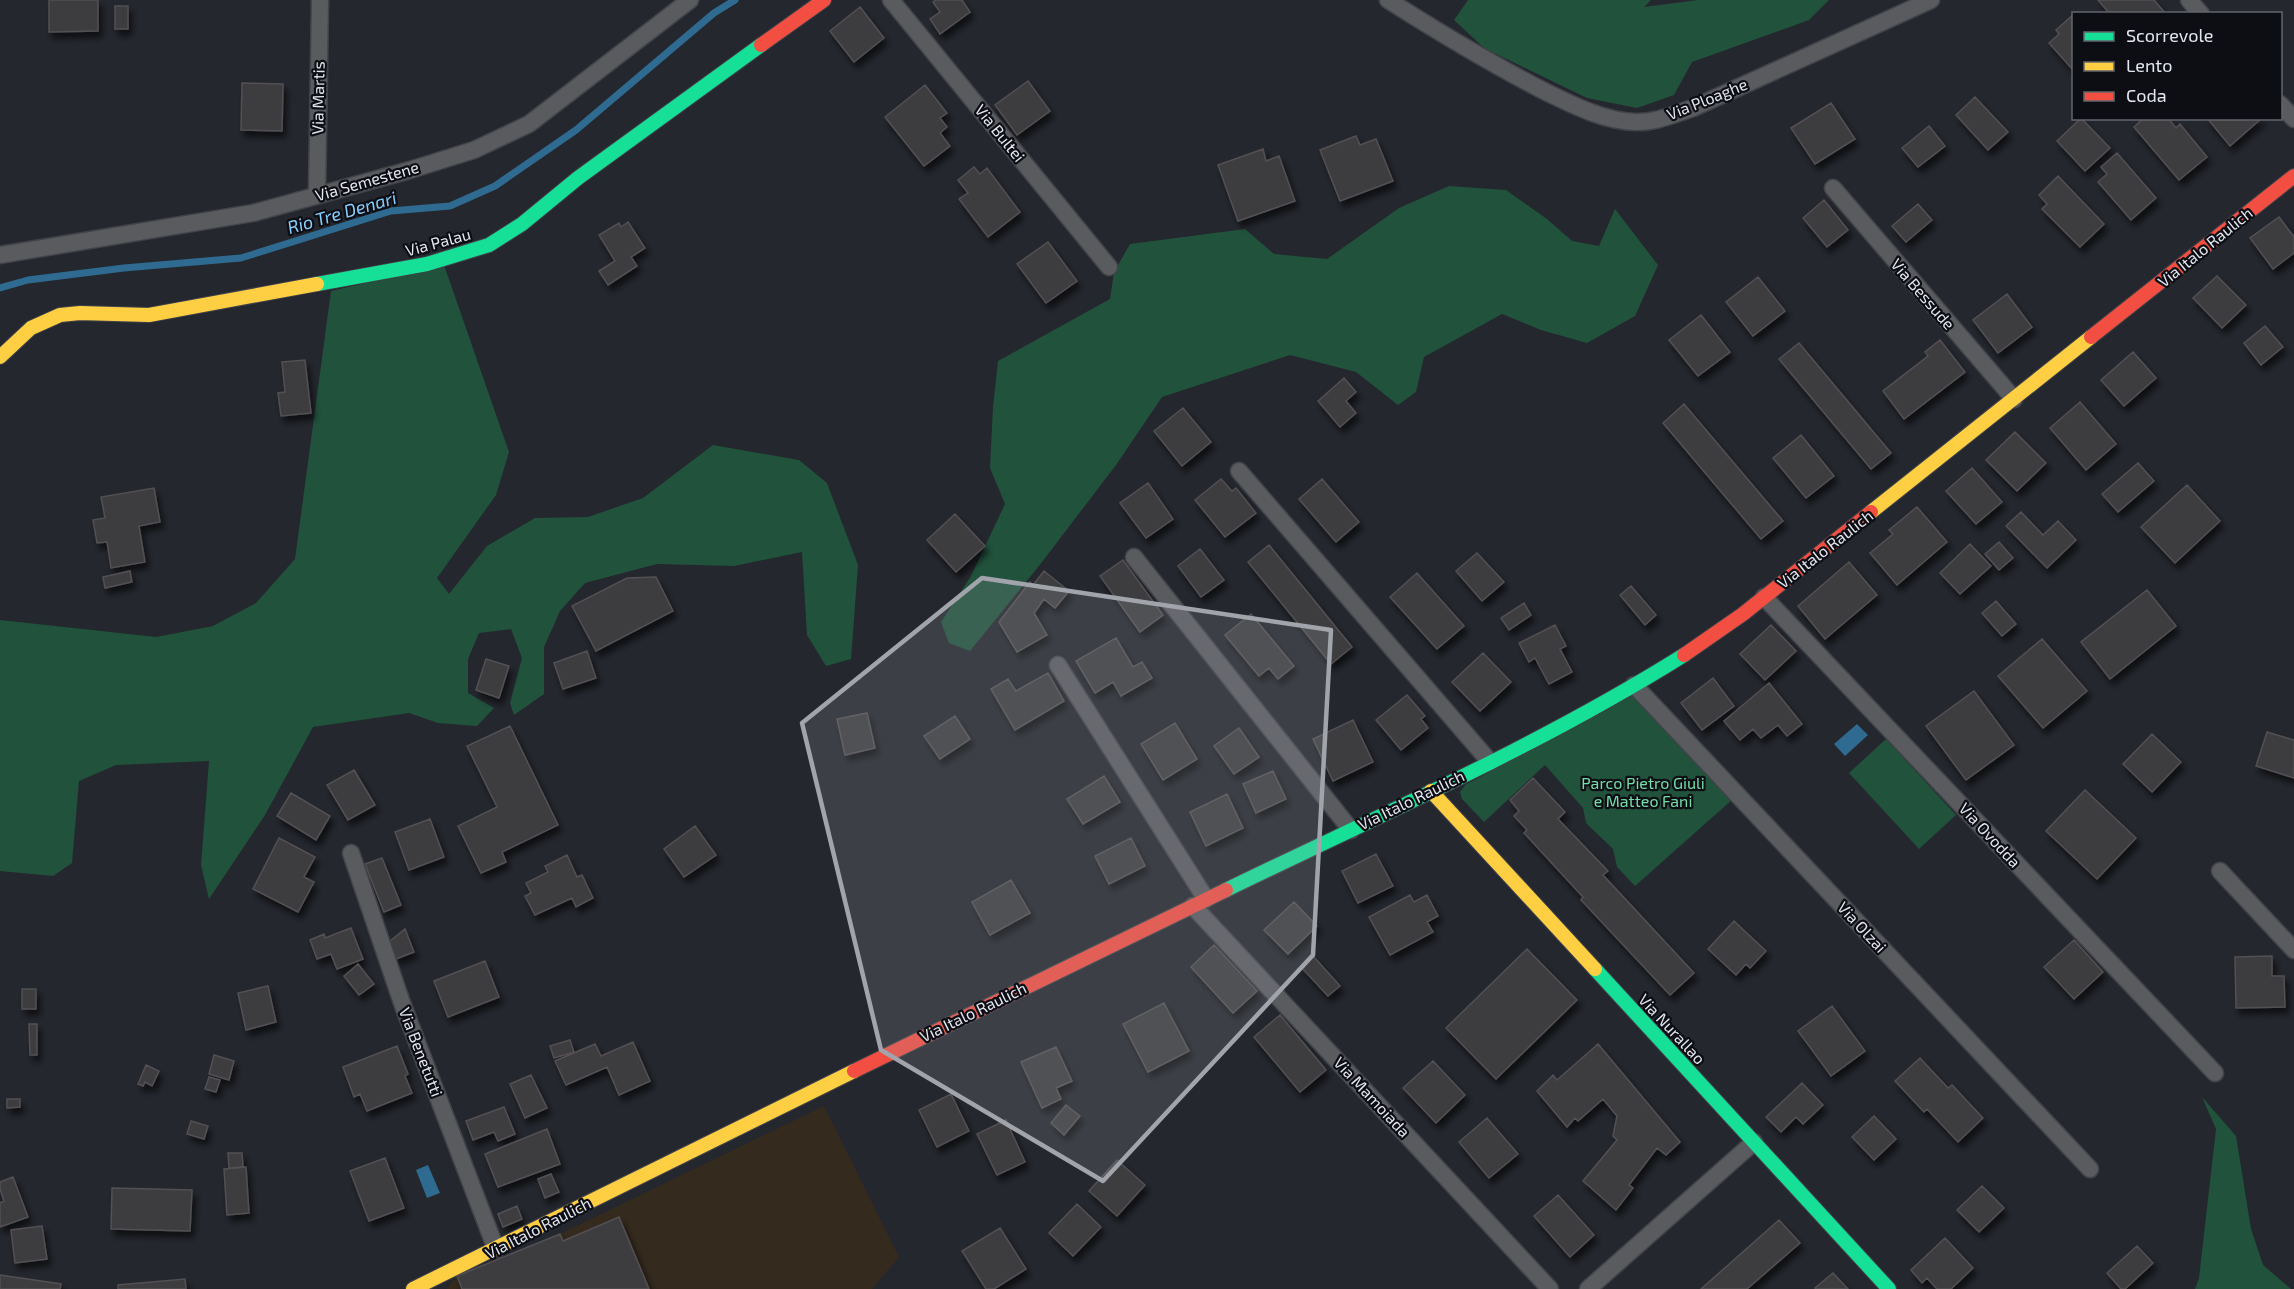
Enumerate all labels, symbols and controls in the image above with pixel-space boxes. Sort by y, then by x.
legend [2072,12,2282,120]
text: Scorrevole [2126,24,2213,46]
text: Lento [2126,54,2172,76]
street label: Via Martis [307,61,328,135]
street label: Via Ploaghe [1664,74,1750,123]
text: Coda [2126,84,2167,106]
street label: Via Bultei [971,100,1029,165]
street label: Via Semestene [313,157,421,204]
water label: Rio Tre Denari [284,186,400,238]
street label: Via Italo Raulich [2154,203,2256,291]
street label: Via Palau [403,224,473,259]
street label: Via Bessude [1887,254,1959,333]
street label: Via Italo Raulich [1773,505,1876,592]
street label: Via Italo Raulich [1354,766,1467,834]
park label: Parco Pietro Giuli e Matteo Fani [1581,773,1705,810]
street label: Via Ovodda [1956,798,2025,871]
street label: Via Olzai [1834,897,1891,956]
street label: Via Italo Raulich [916,978,1029,1046]
street label: Via Nurallao [1635,990,1710,1068]
street label: Via Benetutti [396,1005,447,1099]
street label: Via Mamoiada [1330,1053,1414,1141]
street label: Via Italo Raulich [482,1193,594,1262]

